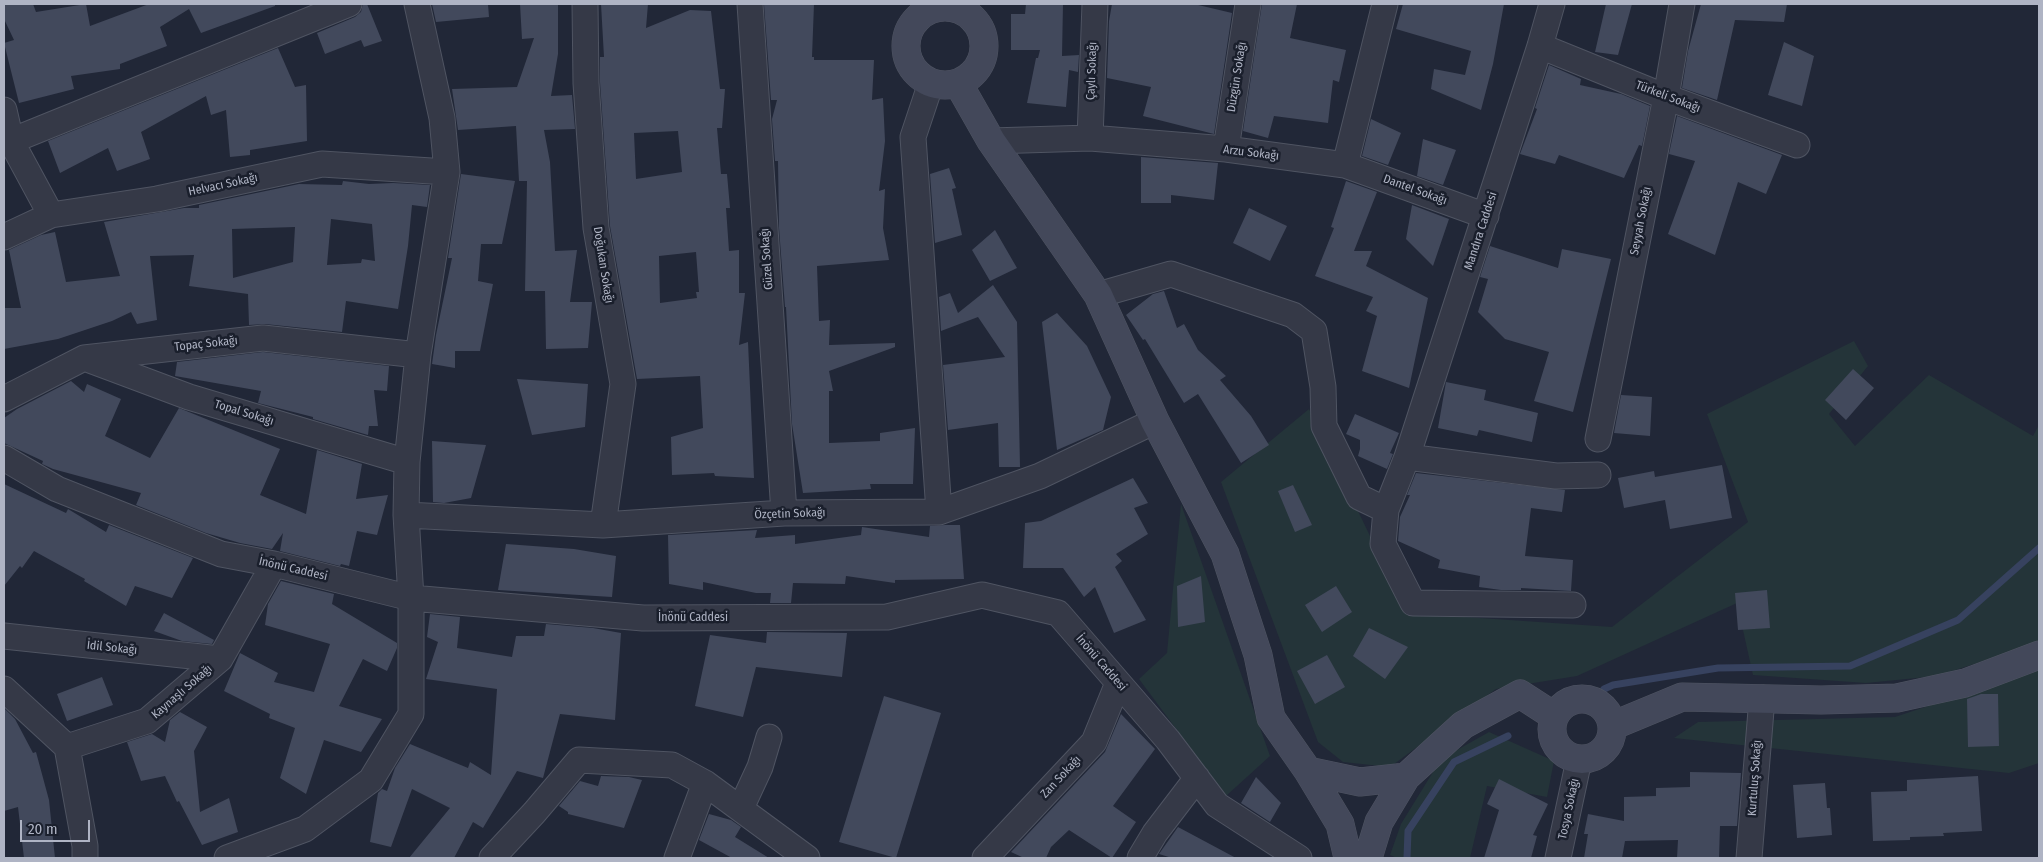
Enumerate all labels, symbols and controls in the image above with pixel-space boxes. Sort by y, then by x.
street label: Düzgün Sokağı [1224,41,1250,113]
street label: Çaylı Sokağı [1084,42,1100,100]
street label: Türkeli Sokağı [1634,78,1702,116]
street label: Arzu Sokağı [1222,142,1280,164]
street label: Helvacı Sokağı [187,171,259,199]
street label: Dantel Sokağı [1381,172,1449,208]
street label: Seyyah Sokağı [1627,186,1655,256]
street label: Mandıra Caddesi [1462,190,1500,272]
street label: Doğukan Sokağı [590,226,616,304]
street label: Güzel Sokağı [758,228,776,290]
street label: Topaç Sokağı [174,334,238,354]
street label: Topal Sokağı [213,397,275,429]
street label: Özçetin Sokağı [754,506,826,522]
street label: İnönü Caddesi [257,554,329,584]
street label: İnönü Caddesi [658,611,728,625]
street label: İnönü Caddesi [1073,632,1129,694]
street label: İdil Sokağı [86,638,138,658]
street label: Kaynaşlı Sokağı [149,662,215,722]
street label: Kurtuluş Sokağı [1745,739,1765,817]
street label: Zan Sokağı [1038,753,1084,801]
street label: Tosya Sokağı [1555,777,1583,841]
scale bar [22,810,92,842]
text: 20 m [28,820,58,838]

